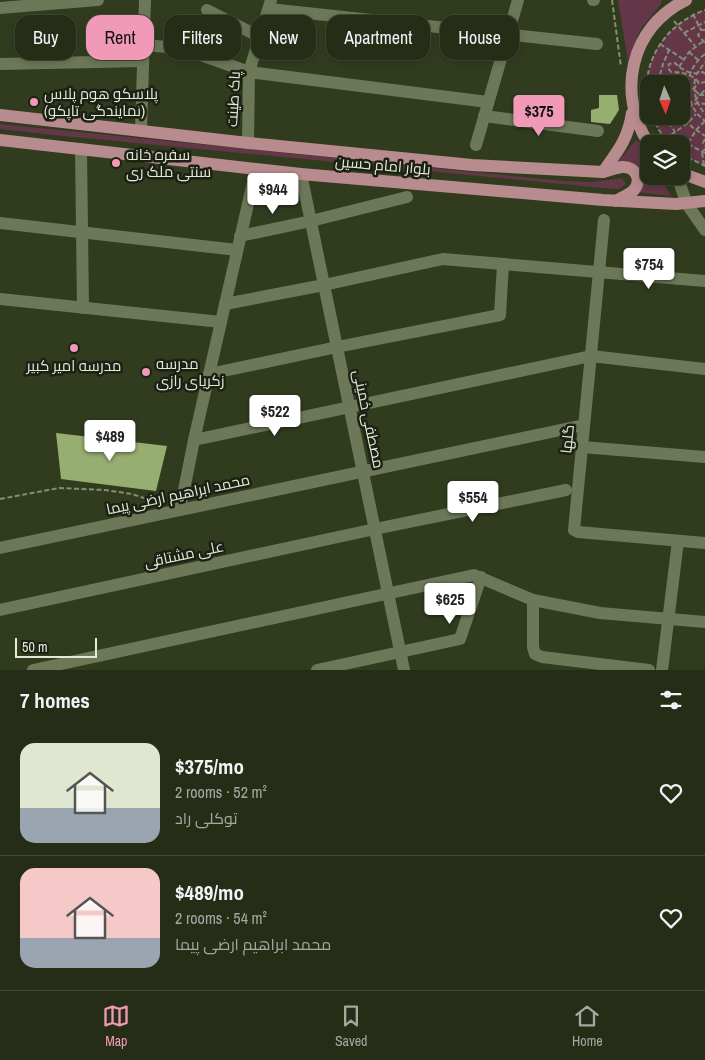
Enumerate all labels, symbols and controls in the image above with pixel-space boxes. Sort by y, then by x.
chip: Buy [15,15,76,60]
chip: Rent [86,15,154,60]
chip: Filters [164,15,241,60]
chip: New [251,15,316,60]
chip: Apartment [326,15,430,60]
chip: House [440,15,519,60]
street label: پاک طینت [221,71,245,127]
north arrow [640,75,690,125]
map controls [640,75,690,185]
place label: پلاسکو هوم پلاس (نمایندگی تاپکو) [44,83,158,121]
pin: $375 [509,94,569,137]
marker: پلاسکو هوم پلاس (نمایندگی تاپکو) [28,96,40,108]
text: $375 [524,100,554,122]
button: layers [640,135,690,185]
place label: سفره خانه سنتی ملک ری [126,144,211,182]
street label: بلوار امام حسین [334,150,432,180]
marker: سفره خانه سنتی ملک ری [110,157,122,169]
pin: $944 [243,172,303,215]
text: $944 [258,178,288,200]
pin: $754 [619,248,679,290]
text: $754 [634,253,664,275]
marker: مدرسه امیر کبیر [68,342,80,354]
place label: مدرسه زکریای رازی [156,353,224,391]
place label: مدرسه امیر کبیر [26,355,121,376]
marker: مدرسه زکریای رازی [140,366,152,378]
street label: مصطفی خمینی [348,368,390,470]
pin: $522 [245,394,305,437]
text: $522 [260,400,290,422]
pin: $489 [80,420,140,462]
street label: گلها [555,423,579,455]
text: $489 [95,425,125,447]
street label: محمد ابراهیم ارضی پیما [104,469,252,519]
pin: $554 [443,480,503,523]
text: $554 [458,486,488,508]
street label: علی مشتاقی [142,535,226,573]
pin: $625 [420,582,480,625]
text: $625 [435,588,465,610]
scale bar [15,635,98,658]
text: 50 m [22,638,48,656]
text: 7 homes [20,686,90,715]
icon: filters [657,686,685,714]
text: $375/mo [175,752,244,781]
icon: home [60,763,120,823]
icon: heart [657,779,685,807]
text: 2 rooms · 52 m² [175,781,267,803]
text: توکلی راد [175,807,237,829]
text: $489/mo [175,878,244,907]
icon: home [60,888,120,948]
icon: heart [657,904,685,932]
text: 2 rooms · 54 m² [175,907,267,929]
text: محمد ابراهیم ارضی پیما [175,933,331,955]
tab: Map [102,1002,130,1050]
tab: Saved [335,1002,367,1050]
tab: Home [572,1002,603,1050]

